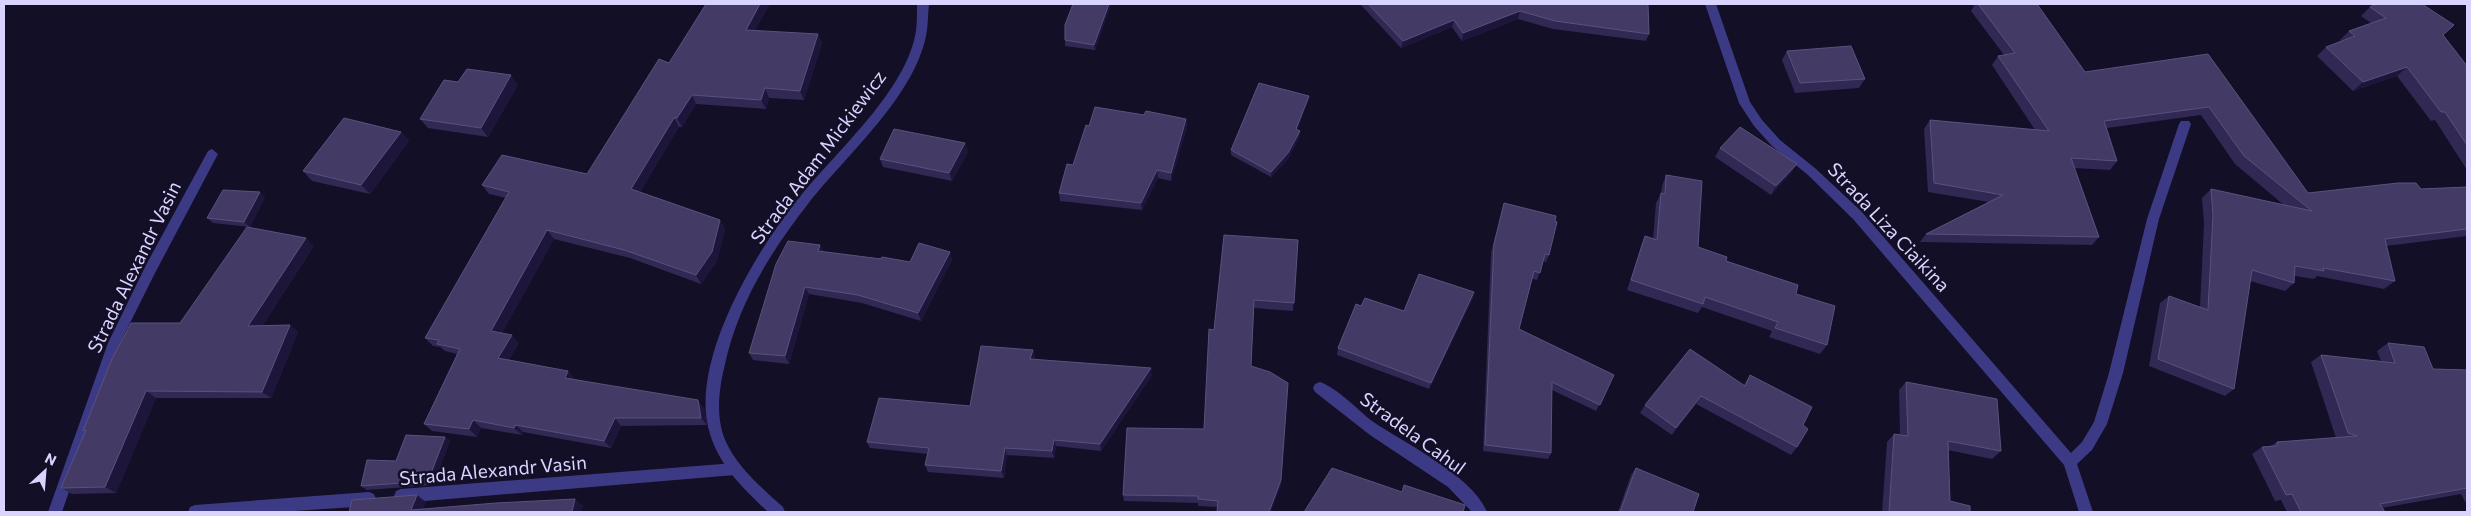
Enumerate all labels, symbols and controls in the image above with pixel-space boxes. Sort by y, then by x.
street label: Strada Adam Mickiewicz [745,66,890,248]
street label: Strada Liza Ciaikina [1824,157,1955,296]
street label: Strada Alexandr Vasin [82,177,185,356]
street label: Stradela Cahul [1356,387,1471,479]
north arrow [20,446,70,496]
text: N [42,449,59,469]
street label: Strada Alexandr Vasin [398,450,588,489]

